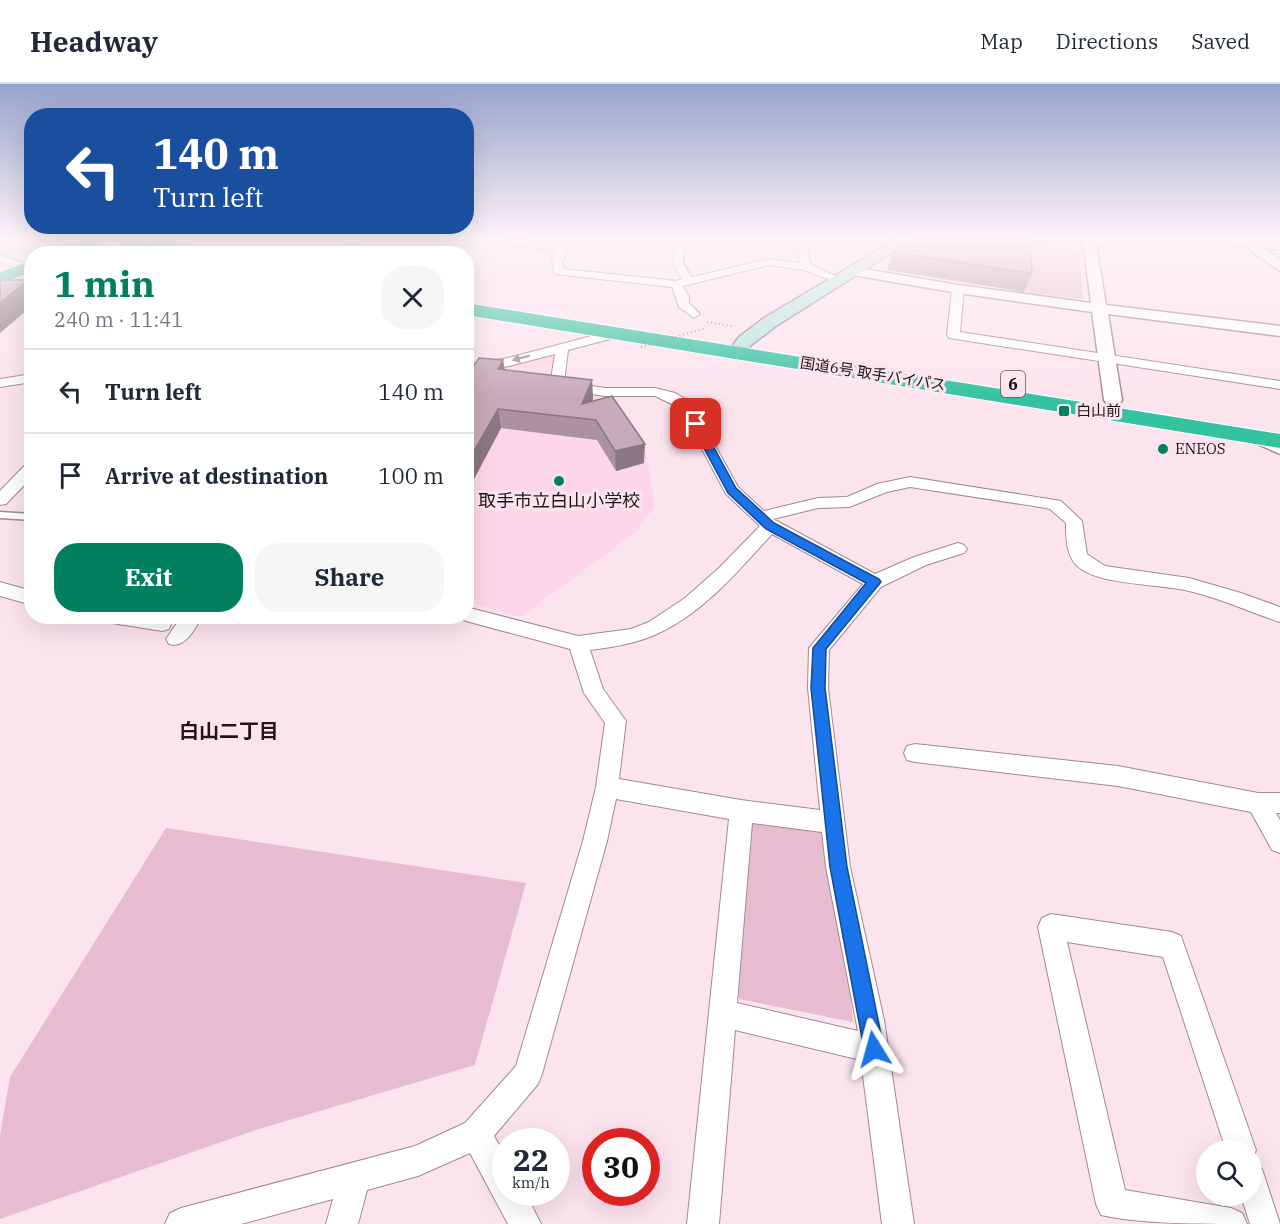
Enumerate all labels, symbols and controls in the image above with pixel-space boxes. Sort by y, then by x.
text: Headway [30,23,158,60]
text: Map [980,27,1023,55]
text: Directions [1056,27,1158,55]
text: Saved [1191,27,1250,55]
text: 140 m [153,126,279,181]
icon: left [54,132,132,210]
text: Turn left [153,179,264,214]
text: 1 min [54,260,155,307]
button: close [381,266,444,329]
text: 240 m · 11:41 [54,306,183,333]
street label: 国道6号 取手バイパス [799,353,947,394]
one-way arrow [512,354,530,364]
road number: 6 [1001,371,1025,397]
icon: left [54,375,87,408]
text: Turn left [105,377,201,406]
text: 140 m [378,377,444,406]
pin [670,398,721,449]
place label: 白山前 [1076,401,1121,420]
marker: 白山前 [1057,404,1071,418]
icon: arrive [679,407,712,440]
place label: ENEOS [1175,439,1225,458]
marker: ENEOS [1156,442,1170,456]
icon: arrive [54,459,87,492]
text: Arrive at destination [105,461,328,490]
text: 100 m [378,461,444,490]
marker: 取手市立白山小学校 [552,474,566,488]
place label: 取手市立白山小学校 [478,489,640,512]
button: Exit [54,543,243,612]
button: Share [255,543,444,612]
district label: 白山二丁目 [179,717,279,744]
position arrow [842,1017,906,1081]
speed limit sign: 30 [582,1128,660,1206]
text: 22 [513,1140,549,1179]
map controls [1196,1140,1262,1206]
button: search [1196,1140,1262,1206]
text: km/h [512,1173,550,1192]

